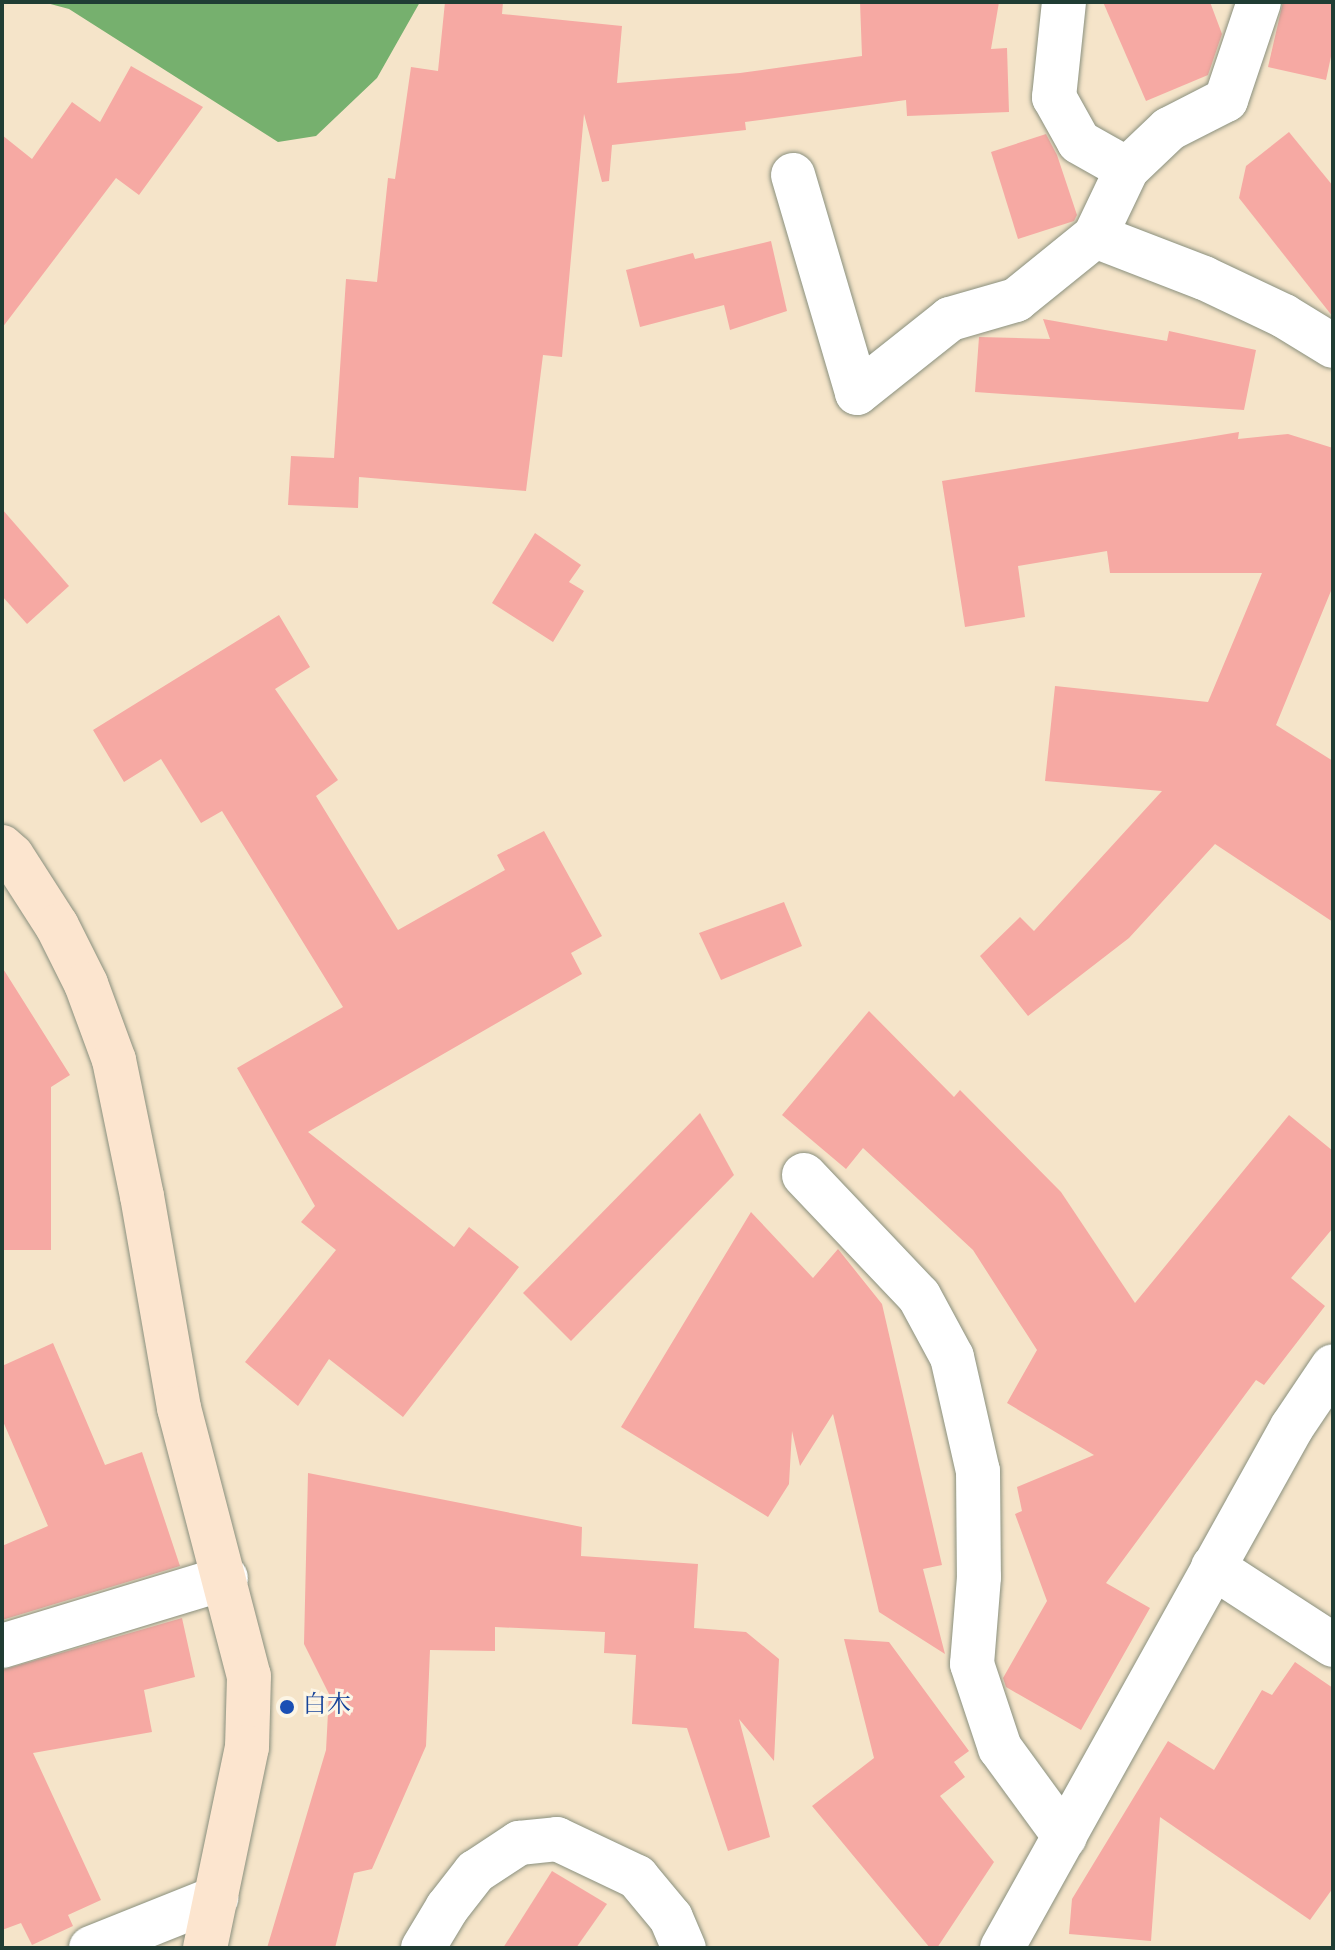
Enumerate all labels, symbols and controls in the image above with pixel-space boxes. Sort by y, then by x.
place label: 白木 [303,1693,351,1721]
marker: 白木 [278,1698,296,1716]

